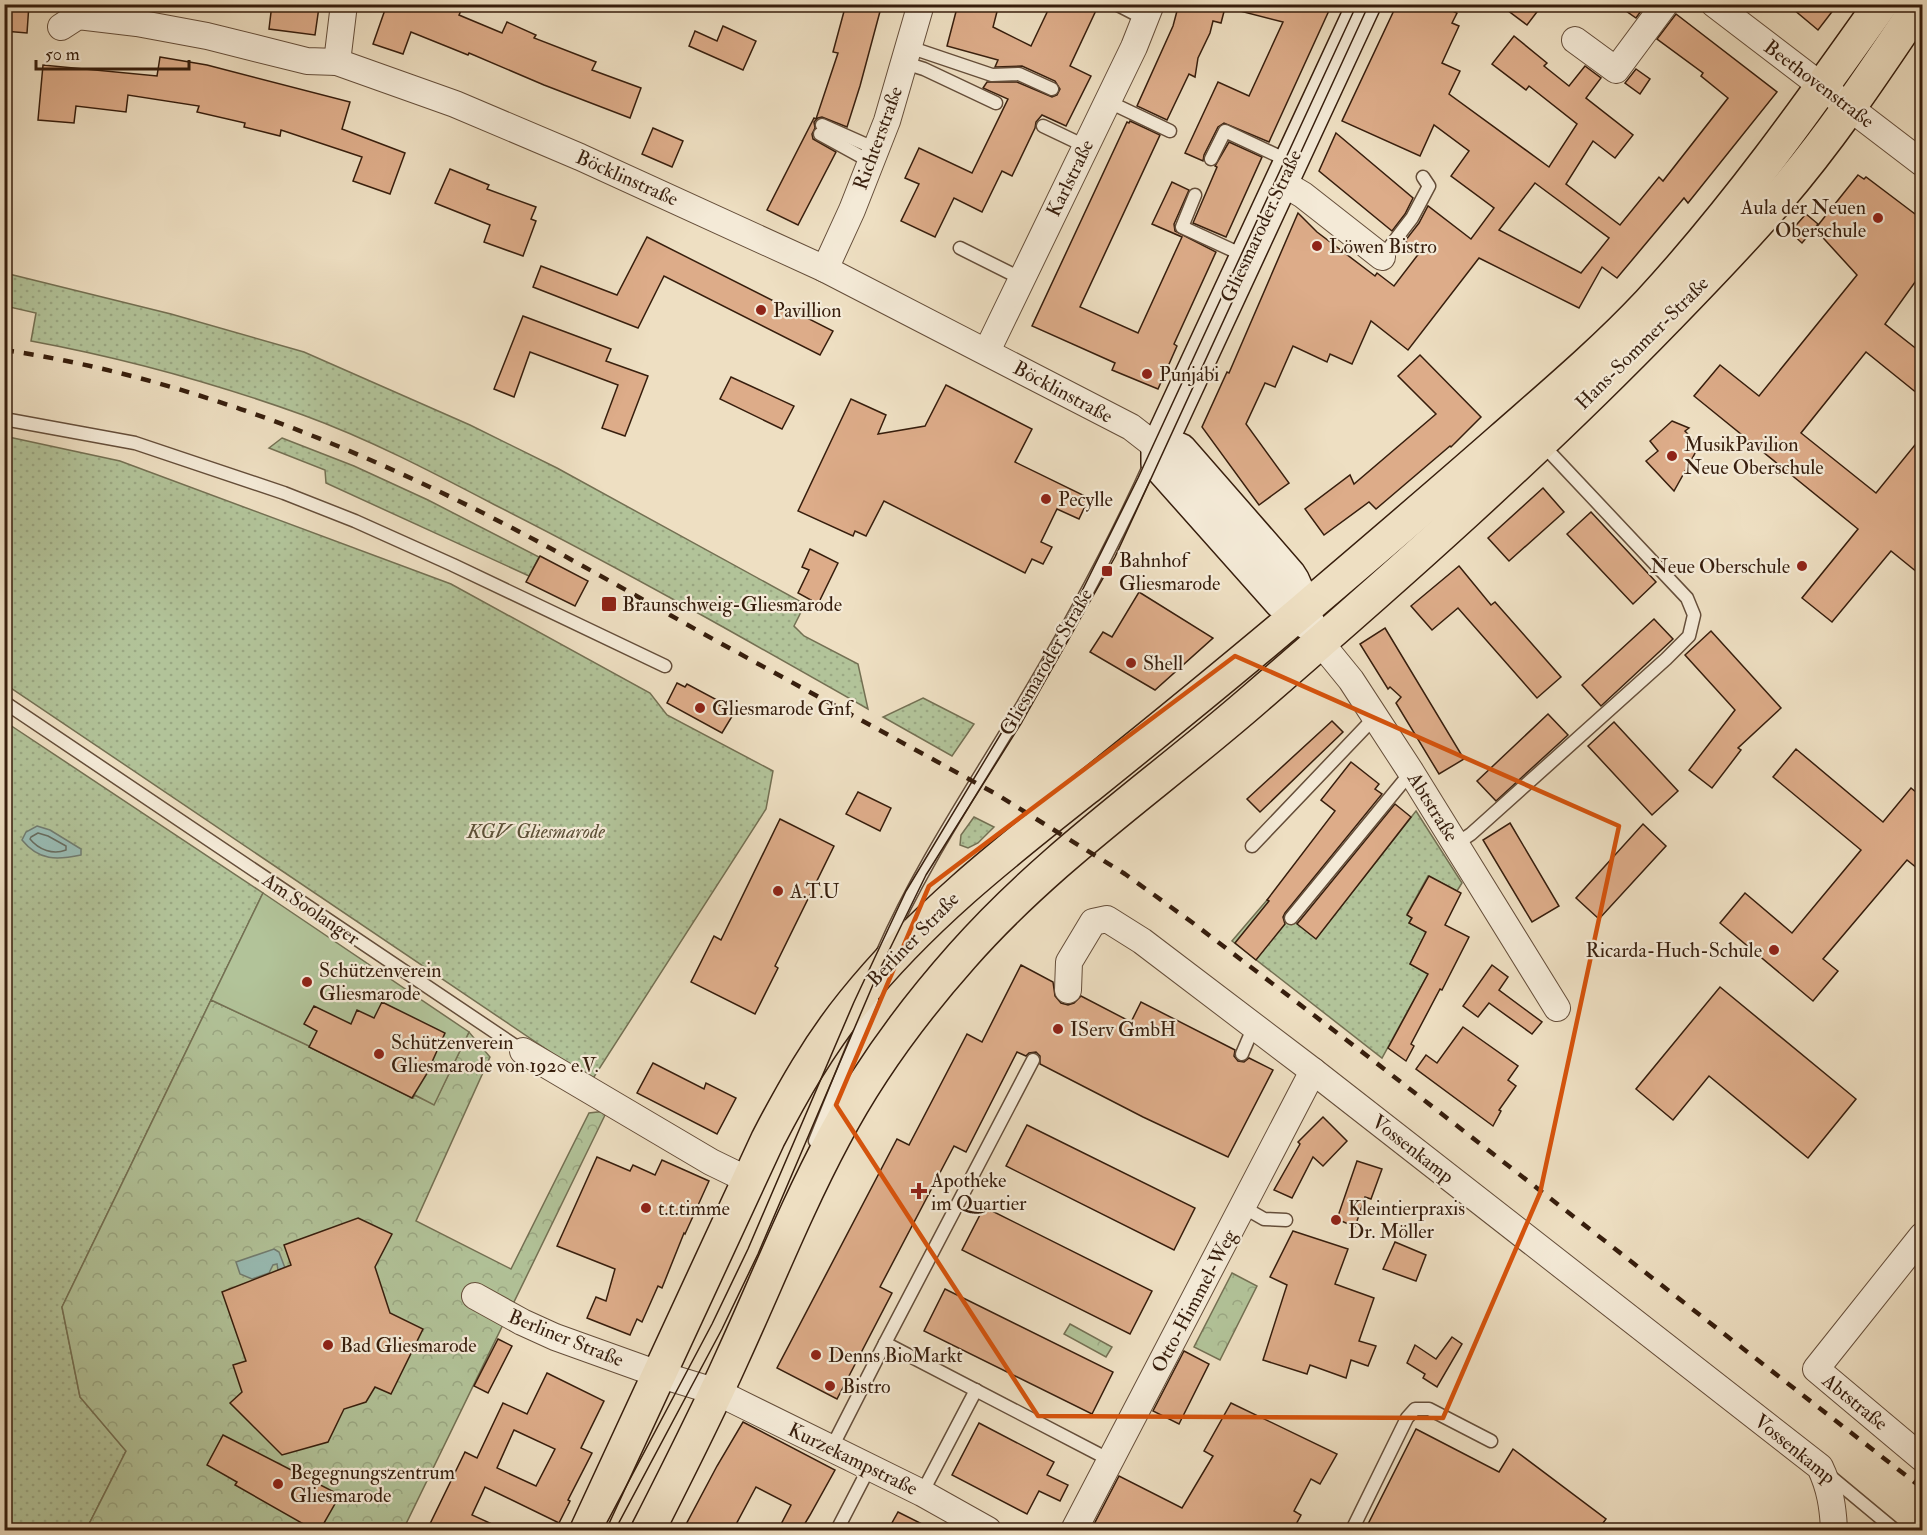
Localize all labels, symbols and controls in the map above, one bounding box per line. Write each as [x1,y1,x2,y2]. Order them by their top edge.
scale bar [36,33,189,71]
street label: Beethovenstraße [1759,34,1879,134]
text: 50 m [45,43,80,66]
street label: Richterstraße [848,83,908,193]
street label: Karlstraße [1041,135,1099,221]
street label: Böcklinstraße [572,144,682,212]
street label: Gliesmaroder Straße [1215,146,1307,306]
place label: Aula der Neuen Oberschule [1740,195,1866,243]
marker: Aula der Neuen Oberschule [1871,211,1885,225]
place label: Löwen Bistro [1329,234,1437,259]
marker: Löwen Bistro [1310,239,1324,253]
street label: Hans-Sommer-Straße [1570,271,1714,415]
place label: Pavillion [773,298,842,323]
marker: Pavillion [754,303,768,317]
street label: Böcklinstraße [1009,355,1117,429]
place label: Punjabi [1159,362,1219,387]
marker: Punjabi [1140,367,1154,381]
place label: MusikPavilion Neue Oberschule [1684,432,1824,480]
marker: MusikPavilion Neue Oberschule [1665,449,1679,463]
place label: Pecylle [1058,487,1113,512]
marker: Pecylle [1039,492,1053,506]
place label: Bahnhof Gliesmarode [1119,548,1220,596]
place label: Neue Oberschule [1650,554,1790,579]
marker: Neue Oberschule [1795,559,1809,573]
marker: Bahnhof Gliesmarode [1100,564,1114,578]
street label: Gliesmaroder Straße [994,584,1098,740]
place label: Braunschweig-Gliesmarode [622,592,842,617]
marker: Braunschweig-Gliesmarode [600,595,618,613]
place label: Shell [1143,651,1183,676]
marker: Shell [1124,656,1138,670]
place label: Gliesmarode Gnf [712,696,855,721]
marker: Gliesmarode Gnf [693,701,707,715]
street label: Abtstraße [1401,767,1464,846]
park label: KGV Gliesmarode [466,819,605,844]
street label: Am Soolanger [257,867,365,951]
place label: A.T.U [789,879,840,904]
marker: A.T.U [771,884,785,898]
street label: Berliner Straße [862,886,964,992]
place label: Ricarda-Huch-Schule [1585,938,1762,963]
marker: Ricarda-Huch-Schule [1767,943,1781,957]
place label: Schützenverein Gliesmarode [319,958,442,1006]
marker: Schützenverein Gliesmarode [300,975,314,989]
place label: IServ GmbH [1070,1017,1176,1042]
marker: IServ GmbH [1051,1022,1065,1036]
place label: Schützenverein Gliesmarode von 1920 e.V. [391,1030,599,1078]
marker: Schützenverein Gliesmarode von 1920 e.V. [372,1047,386,1061]
street label: Vossenkamp [1366,1109,1459,1190]
place label: Apotheke im Quartier [930,1168,1027,1216]
marker: Apotheke im Quartier [912,1184,926,1198]
place label: t.t.timme [658,1196,730,1221]
place label: Kleintierpraxis Dr. Möller [1348,1196,1465,1244]
marker: t.t.timme [639,1201,653,1215]
marker: Kleintierpraxis Dr. Möller [1329,1213,1343,1227]
street label: Otto-Himmel-Weg [1146,1224,1243,1377]
street label: Berliner Straße [505,1304,627,1372]
place label: Bad Gliesmarode [340,1333,477,1358]
marker: Bad Gliesmarode [321,1338,335,1352]
place label: Denns BioMarkt [828,1343,963,1368]
marker: Denns BioMarkt [809,1348,823,1362]
street label: Abtstraße [1816,1367,1893,1436]
place label: Bistro [842,1374,891,1399]
marker: Bistro [823,1379,837,1393]
street label: Vossenkamp [1749,1409,1841,1490]
street label: Kurzekampstraße [784,1417,922,1502]
place label: Begegnungszentrum Gliesmarode [290,1460,456,1508]
marker: Begegnungszentrum Gliesmarode [271,1477,285,1491]

